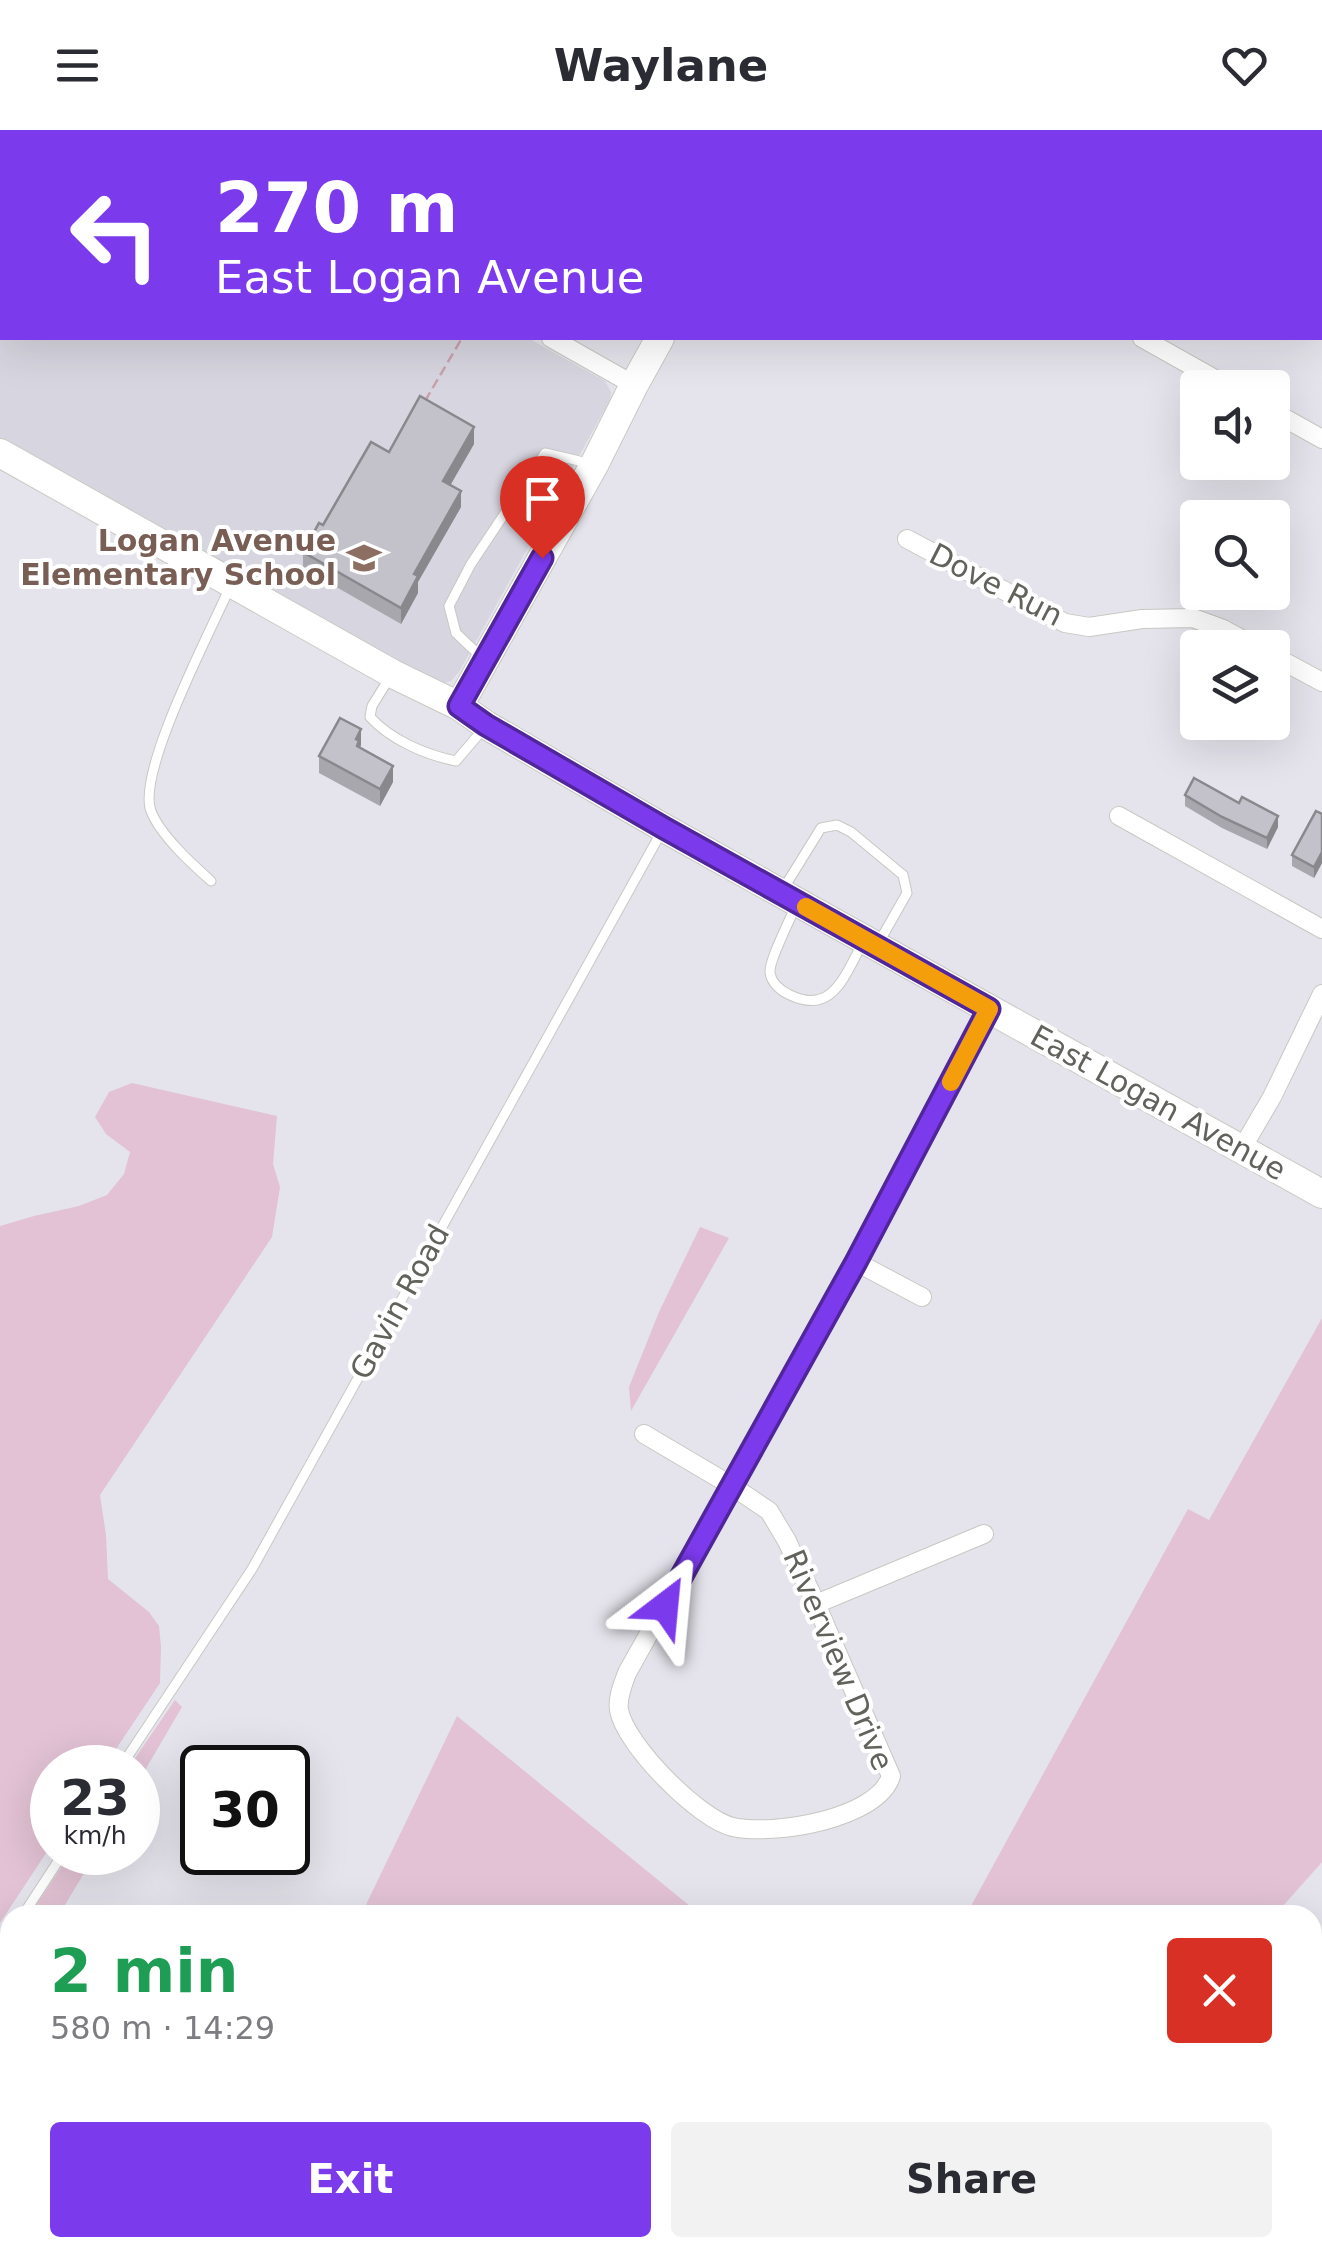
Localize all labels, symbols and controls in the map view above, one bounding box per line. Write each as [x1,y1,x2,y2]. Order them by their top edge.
icon: menu [50,38,105,93]
icon: heart [1217,38,1272,93]
text: Waylane [554,39,768,92]
text: 270 m [215,167,458,249]
icon: left [50,170,180,300]
text: East Logan Avenue [215,251,644,304]
map controls [1180,370,1290,740]
button: sound [1180,370,1290,480]
pin [500,456,585,559]
icon: arrive [515,471,570,526]
button: search [1180,500,1290,610]
place label: Logan Avenue Elementary School [20,523,336,592]
street label: Dove Run [924,536,1069,633]
school or university icon: Logan Avenue Elementary School [345,539,383,577]
button: layers [1180,630,1290,740]
street label: East Logan Avenue [1025,1018,1292,1187]
street label: Gavin Road [343,1218,456,1385]
street label: Riverview Drive [776,1544,901,1775]
position arrow [613,1554,717,1658]
speed limit sign: 30 [180,1745,310,1875]
text: 23 [60,1769,130,1827]
text: km/h [63,1821,127,1850]
text: 2 min [50,1936,238,2006]
button: close [1167,1938,1272,2043]
text: 580 m · 14:29 [50,2009,275,2047]
button: Exit [50,2122,651,2237]
button: Share [671,2122,1272,2237]

